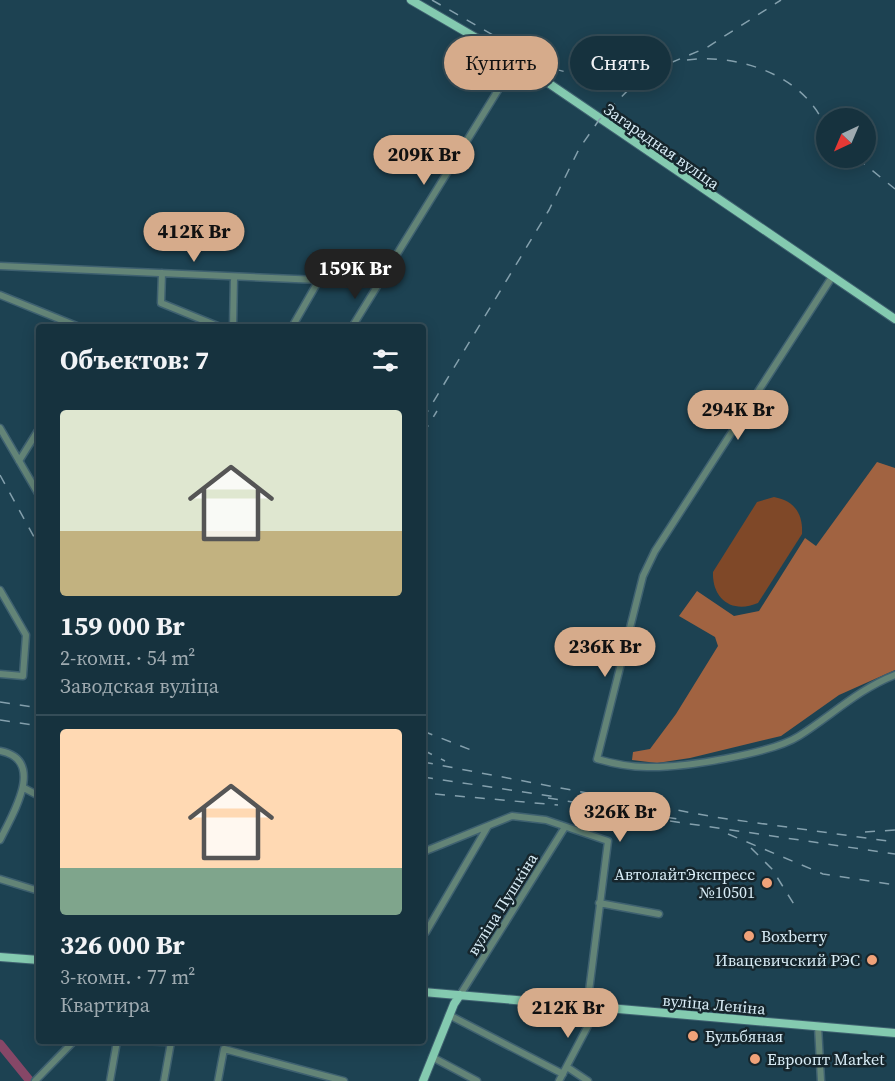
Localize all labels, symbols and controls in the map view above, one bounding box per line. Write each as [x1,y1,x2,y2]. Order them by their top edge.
chip: Купить [444,36,558,90]
chip: Снять [570,36,671,90]
street label: Загарадная вуліца [600,98,725,195]
north arrow [816,108,876,168]
map controls [816,108,876,168]
pin: 209K Br [369,135,479,186]
text: 209K Br [387,140,461,168]
pin: 412K Br [139,212,249,263]
text: 412K Br [157,217,231,245]
pin: 159K Br [300,249,410,300]
text: 159K Br [318,254,392,282]
text: Объектов: 7 [60,342,209,378]
icon: filters [369,344,402,377]
pin: 294K Br [683,390,793,441]
text: 294K Br [701,395,775,423]
icon: home [177,449,285,557]
text: 159 000 Br [60,608,185,644]
pin: 236K Br [550,627,660,678]
text: 236K Br [568,632,642,660]
text: 2-комн. · 54 m² [60,644,195,672]
text: Заводская вуліца [60,672,219,700]
icon: home [177,768,285,876]
pin: 326K Br [565,792,675,843]
text: 326K Br [583,797,657,825]
street label: вуліца Пушкіна [462,848,543,960]
place label: АвтолайтЭкспресс №10501 [614,863,755,903]
marker: АвтолайтЭкспресс №10501 [760,876,774,890]
place label: Boxberry [761,925,828,947]
text: 326 000 Br [60,927,185,963]
marker: Boxberry [742,929,756,943]
place label: Ивацевичский РЭС [715,949,860,971]
marker: Ивацевичский РЭС [865,953,879,967]
text: 3-комн. · 77 m² [60,963,195,991]
pin: 212K Br [513,988,623,1039]
street label: вуліца Леніна [661,989,767,1020]
text: Квартира [60,991,150,1019]
text: 212K Br [531,993,605,1021]
place label: Бульбяная [705,1025,783,1047]
marker: Бульбяная [686,1029,700,1043]
place label: Евроопт Market [767,1048,885,1070]
marker: Евроопт Market [748,1052,762,1066]

